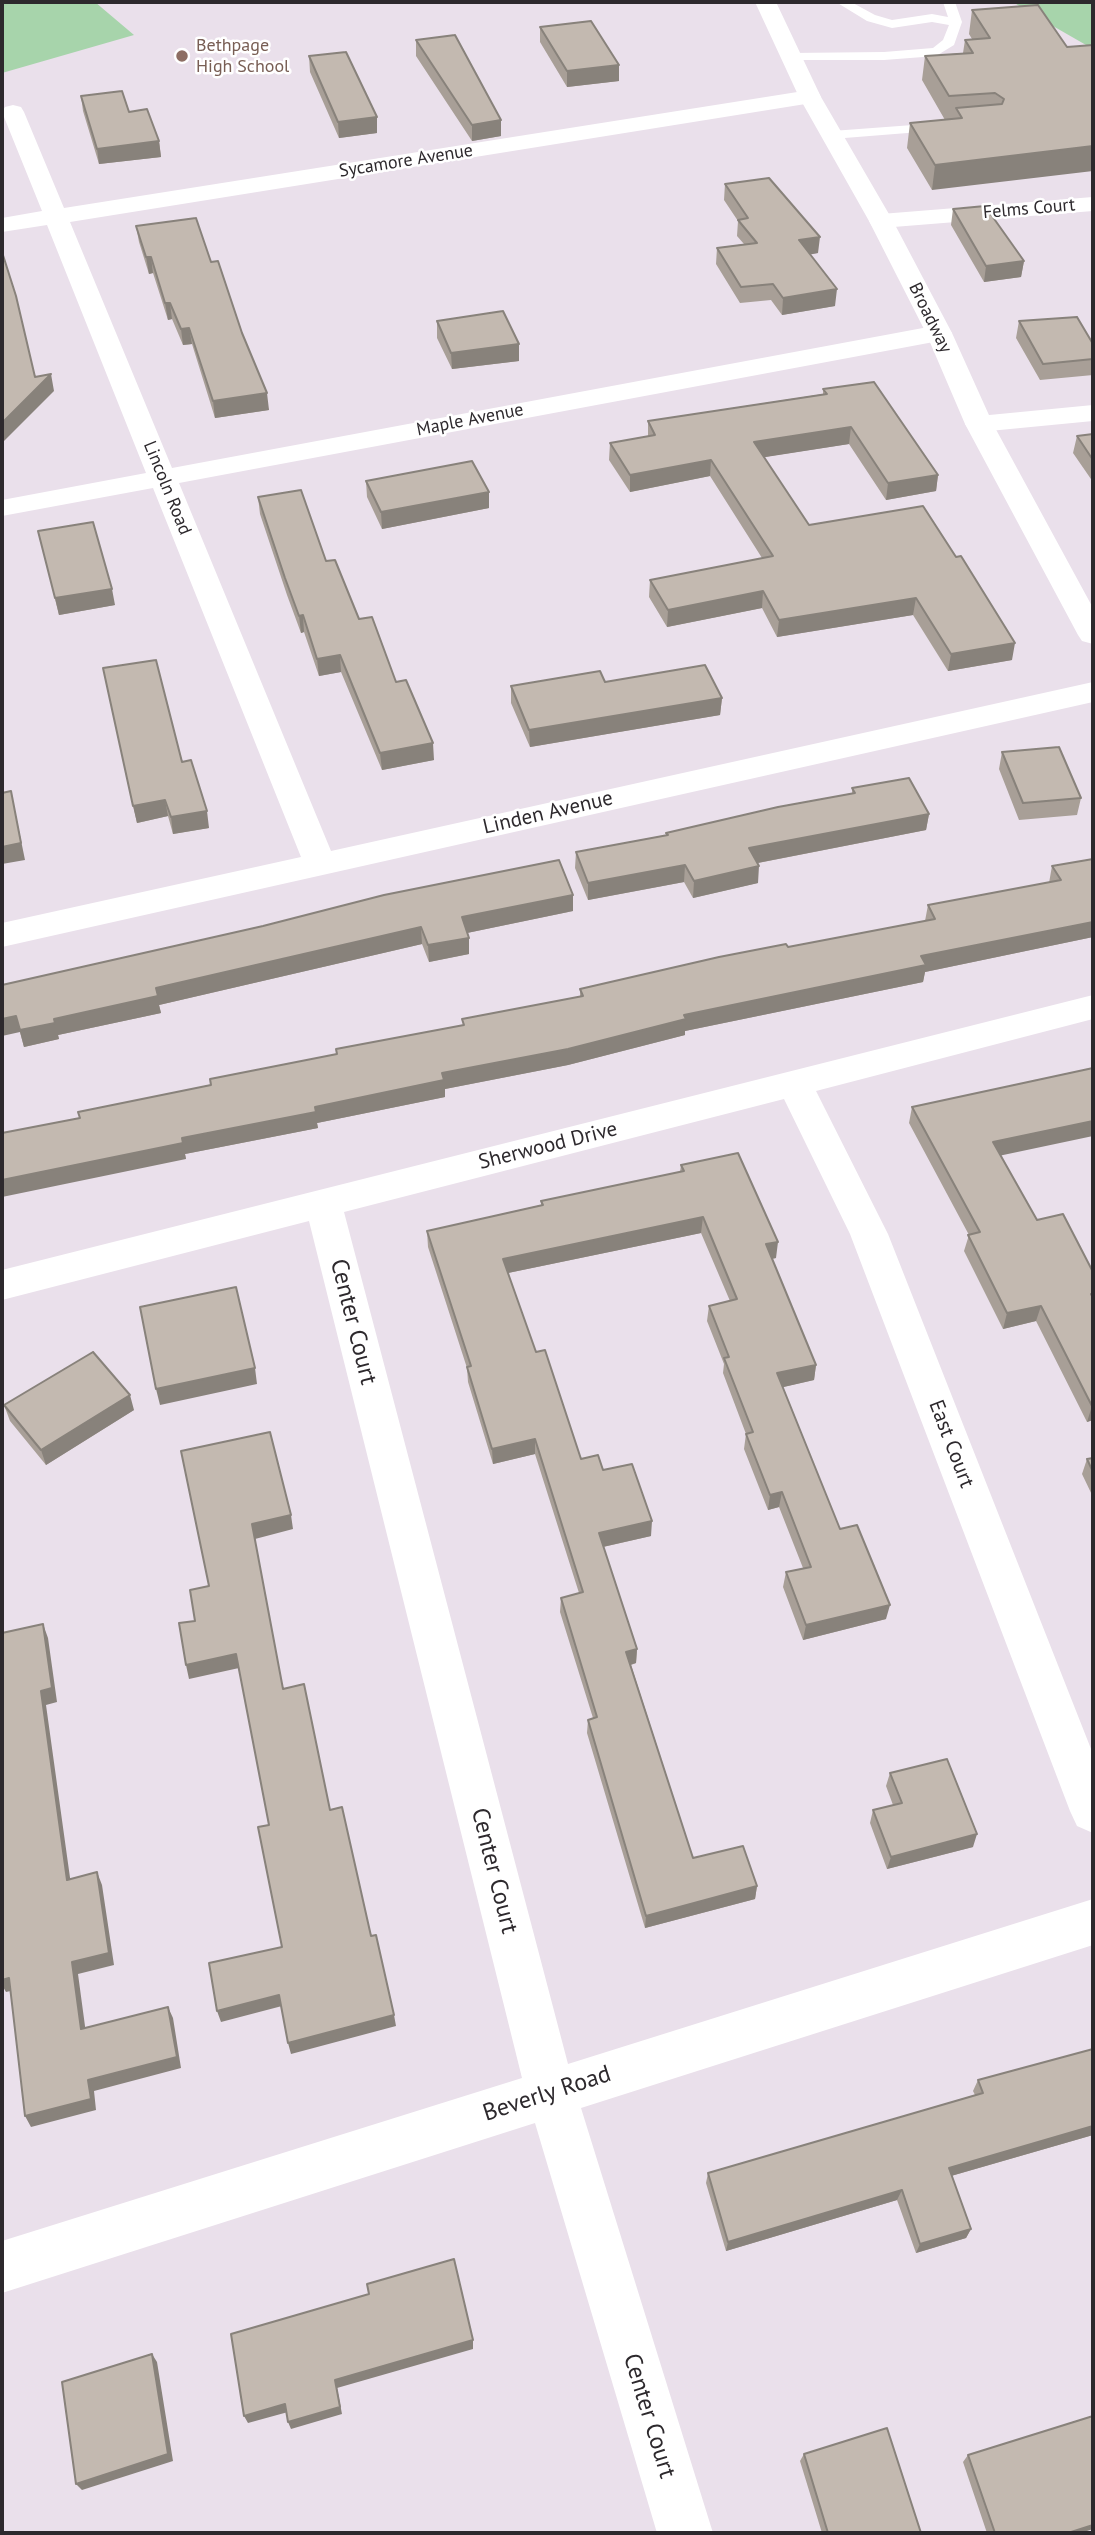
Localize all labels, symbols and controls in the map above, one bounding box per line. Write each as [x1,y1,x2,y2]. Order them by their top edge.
place label: Bethpage High School [196,35,289,78]
marker: Bethpage High School [174,48,190,64]
street label: Sycamore Avenue [337,140,475,182]
street label: Felms Court [982,194,1076,224]
street label: Broadway [904,279,956,357]
street label: Maple Avenue [415,399,525,441]
street label: Lincoln Road [138,438,196,538]
street label: Linden Avenue [481,786,615,840]
street label: Sherwood Drive [476,1117,620,1175]
street label: Center Court [323,1256,383,1388]
street label: East Court [923,1397,979,1491]
street label: Center Court [464,1805,524,1937]
street label: Beverly Road [479,2060,615,2128]
street label: Center Court [616,2350,682,2482]

